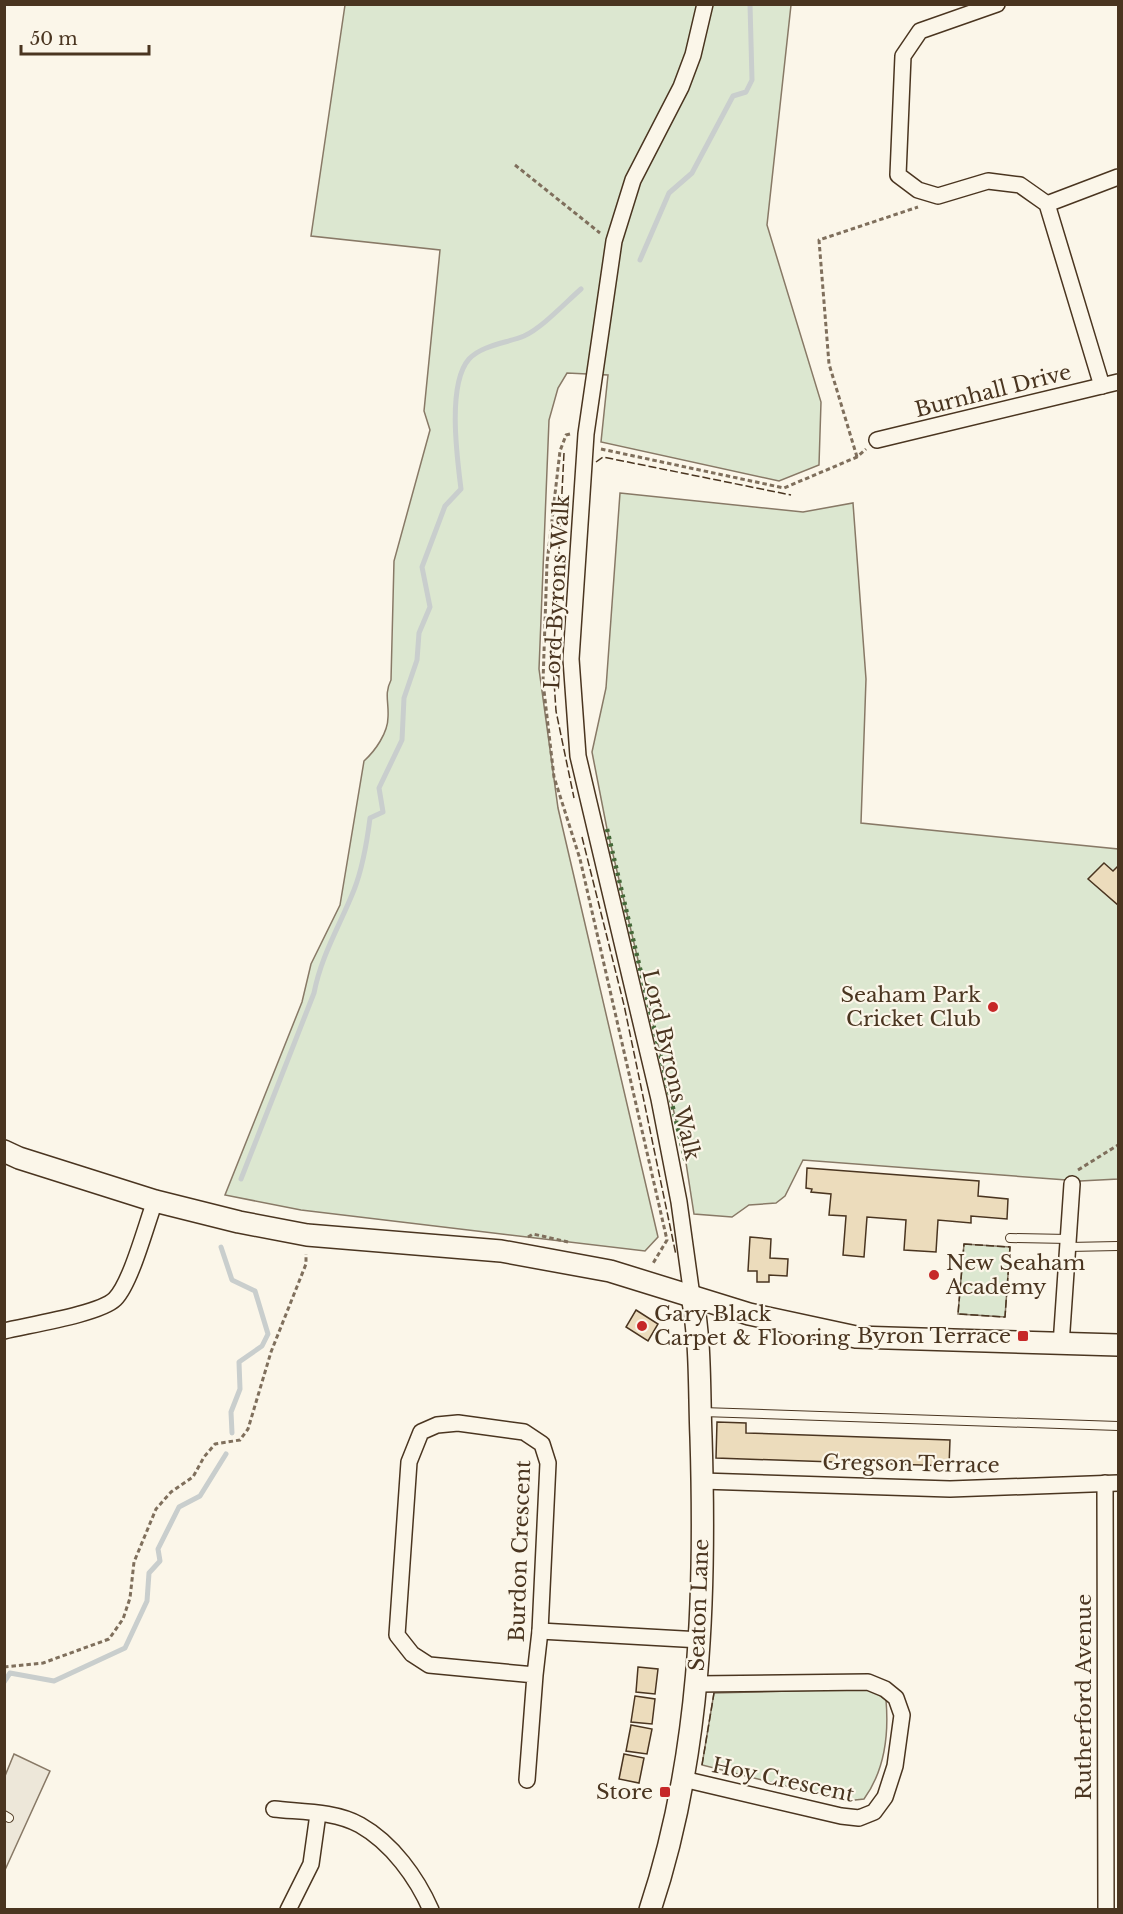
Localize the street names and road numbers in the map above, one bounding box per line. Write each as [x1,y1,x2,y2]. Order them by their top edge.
street label: Burnhall Drive [912,359,1074,423]
street label: Lord Byrons Walk [539,494,575,690]
street label: Lord Byrons Walk [636,967,706,1163]
street label: Gregson Terrace [822,1449,1000,1479]
street label: Burdon Crescent [504,1459,536,1642]
street label: Seaton Lane [684,1538,714,1672]
street label: Rutherford Avenue [1071,1594,1097,1800]
street label: Hoy Crescent [709,1752,857,1808]

